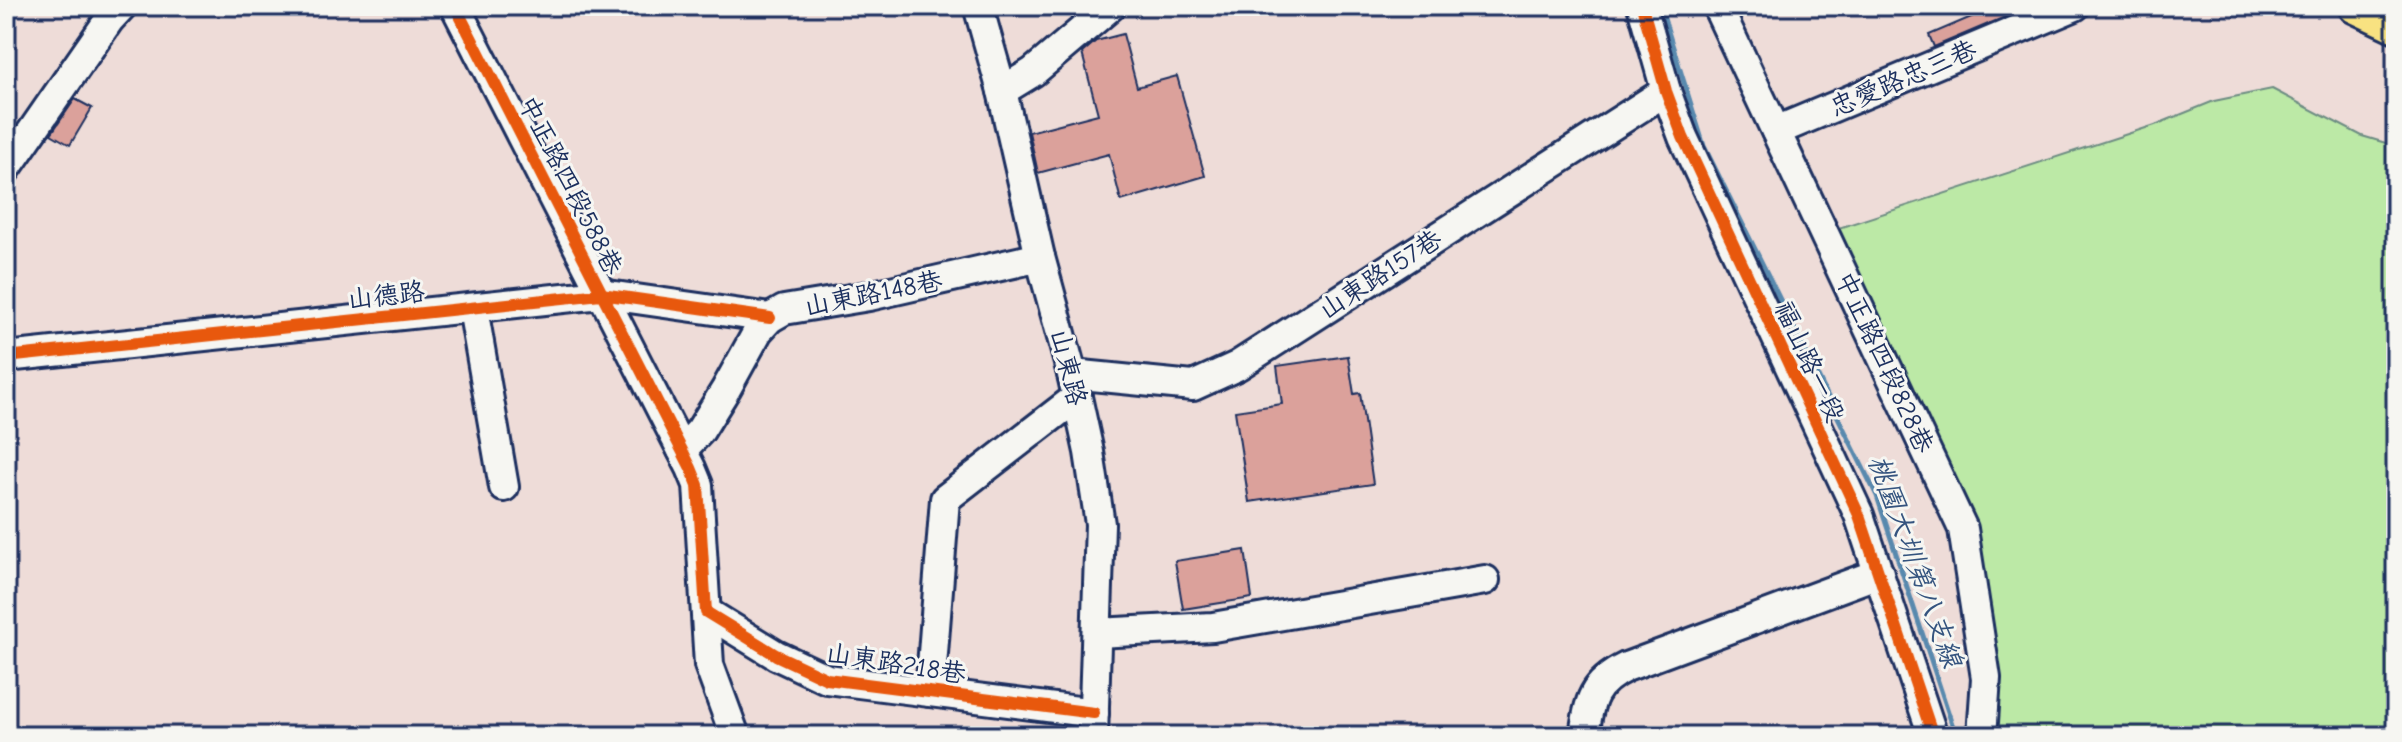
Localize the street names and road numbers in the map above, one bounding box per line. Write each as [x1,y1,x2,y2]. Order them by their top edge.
street label: 忠愛路忠三巷 [1826,35,1981,123]
street label: 中正路四段588巷 [512,91,628,280]
street label: 山東路157巷 [1313,224,1448,326]
street label: 山東路148巷 [802,266,945,322]
street label: 中正路四段828巷 [1829,267,1939,458]
street label: 山德路 [346,277,426,315]
street label: 福山路一段 [1768,296,1850,427]
street label: 山東路 [1044,326,1092,409]
street label: 山東路218巷 [824,638,968,690]

